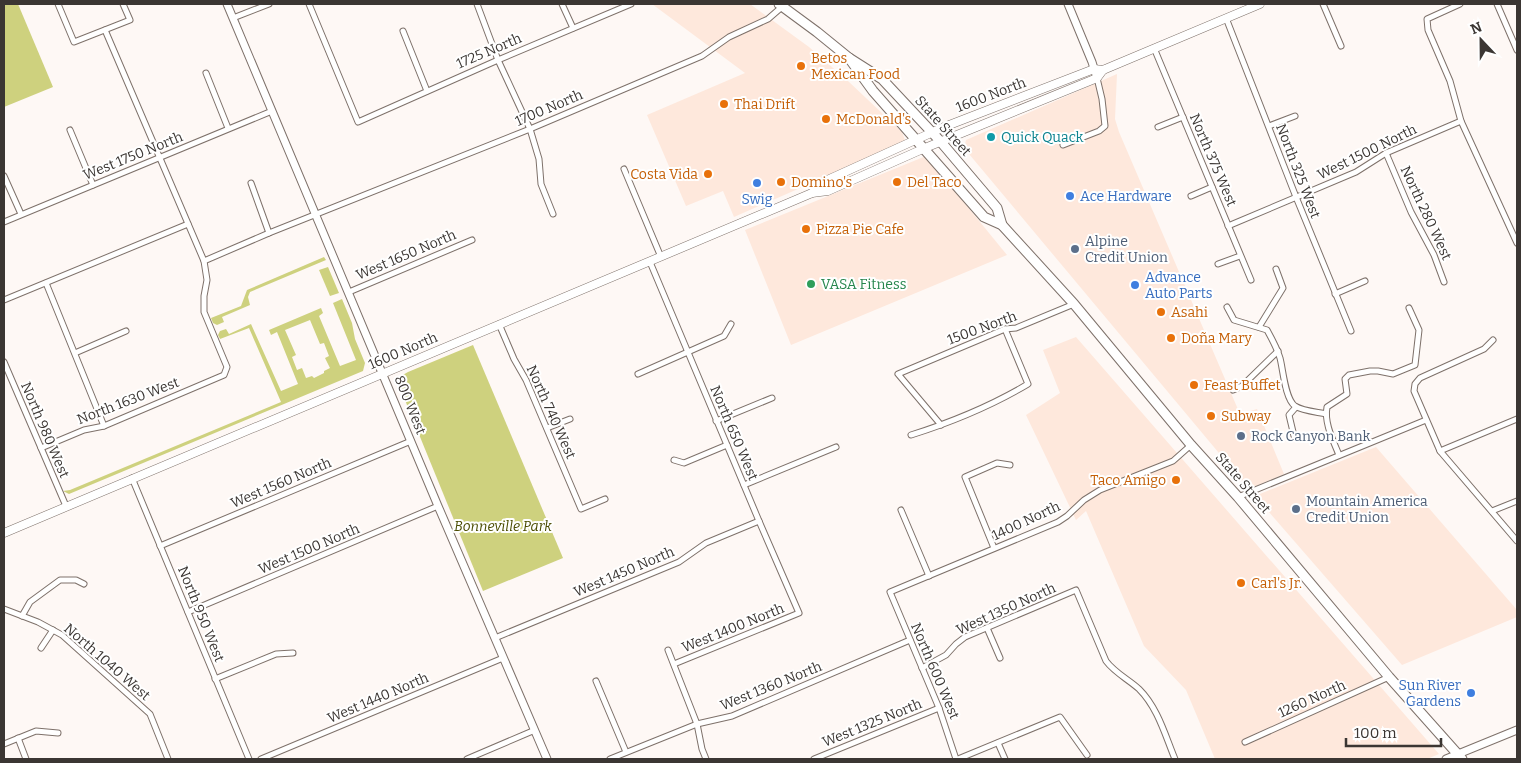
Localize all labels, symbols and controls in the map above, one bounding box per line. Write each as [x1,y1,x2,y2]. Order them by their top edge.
north arrow [1456,15,1506,65]
text: N [1468,18,1485,38]
street label: 1725 North [454,30,524,72]
place label: Betos Mexican Food [811,50,900,83]
marker: Betos Mexican Food [795,60,807,72]
street label: 1600 North [954,74,1029,116]
street label: 1700 North [513,86,586,130]
street label: State Street [911,92,975,160]
place label: Thai Drift [734,96,795,113]
marker: Thai Drift [718,98,730,110]
place label: McDonald's [836,111,911,128]
street label: North 375 West [1186,111,1240,209]
marker: McDonald's [820,113,832,125]
street label: North 325 West [1272,121,1324,221]
street label: West 1500 North [1315,121,1420,183]
street label: West 1750 North [81,128,186,184]
place label: Quick Quack [1001,129,1084,146]
marker: Quick Quack [985,131,997,143]
street label: North 280 West [1397,163,1455,263]
place label: Costa Vida [630,166,698,183]
marker: Costa Vida [702,168,714,180]
place label: Domino's [791,174,852,191]
place label: Del Taco [907,174,961,191]
marker: Domino's [775,176,787,188]
marker: Del Taco [891,176,903,188]
marker: Swig [751,177,763,189]
place label: Ace Hardware [1080,188,1172,205]
marker: Ace Hardware [1064,190,1076,202]
place label: Swig [742,191,773,208]
place label: Pizza Pie Cafe [816,221,904,238]
marker: Pizza Pie Cafe [800,223,812,235]
street label: West 1650 North [353,226,459,284]
place label: Alpine Credit Union [1085,233,1168,266]
marker: Alpine Credit Union [1069,243,1081,255]
place label: Advance Auto Parts [1145,269,1212,302]
place label: VASA Fitness [821,276,906,293]
marker: VASA Fitness [805,278,817,290]
marker: Advance Auto Parts [1129,279,1141,291]
place label: Asahi [1171,304,1208,321]
marker: Asahi [1155,306,1167,318]
street label: 1500 North [945,307,1019,348]
street label: 1600 North [366,329,440,373]
place label: Doña Mary [1181,330,1253,347]
marker: Doña Mary [1165,332,1177,344]
street label: North 740 West [523,362,579,462]
street label: 800 West [391,373,429,437]
street label: North 1630 West [75,374,181,428]
place label: Feast Buffet [1204,377,1281,394]
street label: North 980 West [17,379,73,481]
marker: Feast Buffet [1188,379,1200,391]
street label: North 650 West [706,383,762,483]
place label: Subway [1221,408,1272,425]
marker: Subway [1205,410,1217,422]
place label: Rock Canyon Bank [1251,428,1371,445]
marker: Rock Canyon Bank [1235,430,1247,442]
street label: State Street [1212,449,1274,517]
street label: West 1560 North [228,454,334,512]
place label: Taco Amigo [1090,472,1166,489]
marker: Taco Amigo [1170,474,1182,486]
place label: Mountain America Credit Union [1306,493,1428,526]
street label: 1400 North [989,498,1063,544]
marker: Mountain America Credit Union [1290,503,1302,515]
park label: Bonneville Park [454,518,552,535]
street label: West 1500 North [256,520,362,578]
street label: West 1450 North [571,543,677,601]
street label: North 950 West [174,564,228,664]
place label: Carl's Jr. [1251,575,1302,592]
marker: Carl's Jr. [1235,577,1247,589]
street label: West 1350 North [954,579,1059,639]
street label: West 1400 North [679,600,787,656]
street label: North 1040 West [60,620,154,704]
street label: North 600 West [907,620,963,722]
street label: West 1360 North [718,658,824,714]
street label: West 1440 North [325,669,431,727]
street label: 1260 North [1276,676,1349,721]
place label: Sun River Gardens [1399,677,1461,710]
marker: Sun River Gardens [1465,687,1477,699]
street label: West 1325 North [820,695,925,751]
scale bar [1346,716,1441,748]
text: 100 m [1354,724,1397,742]

